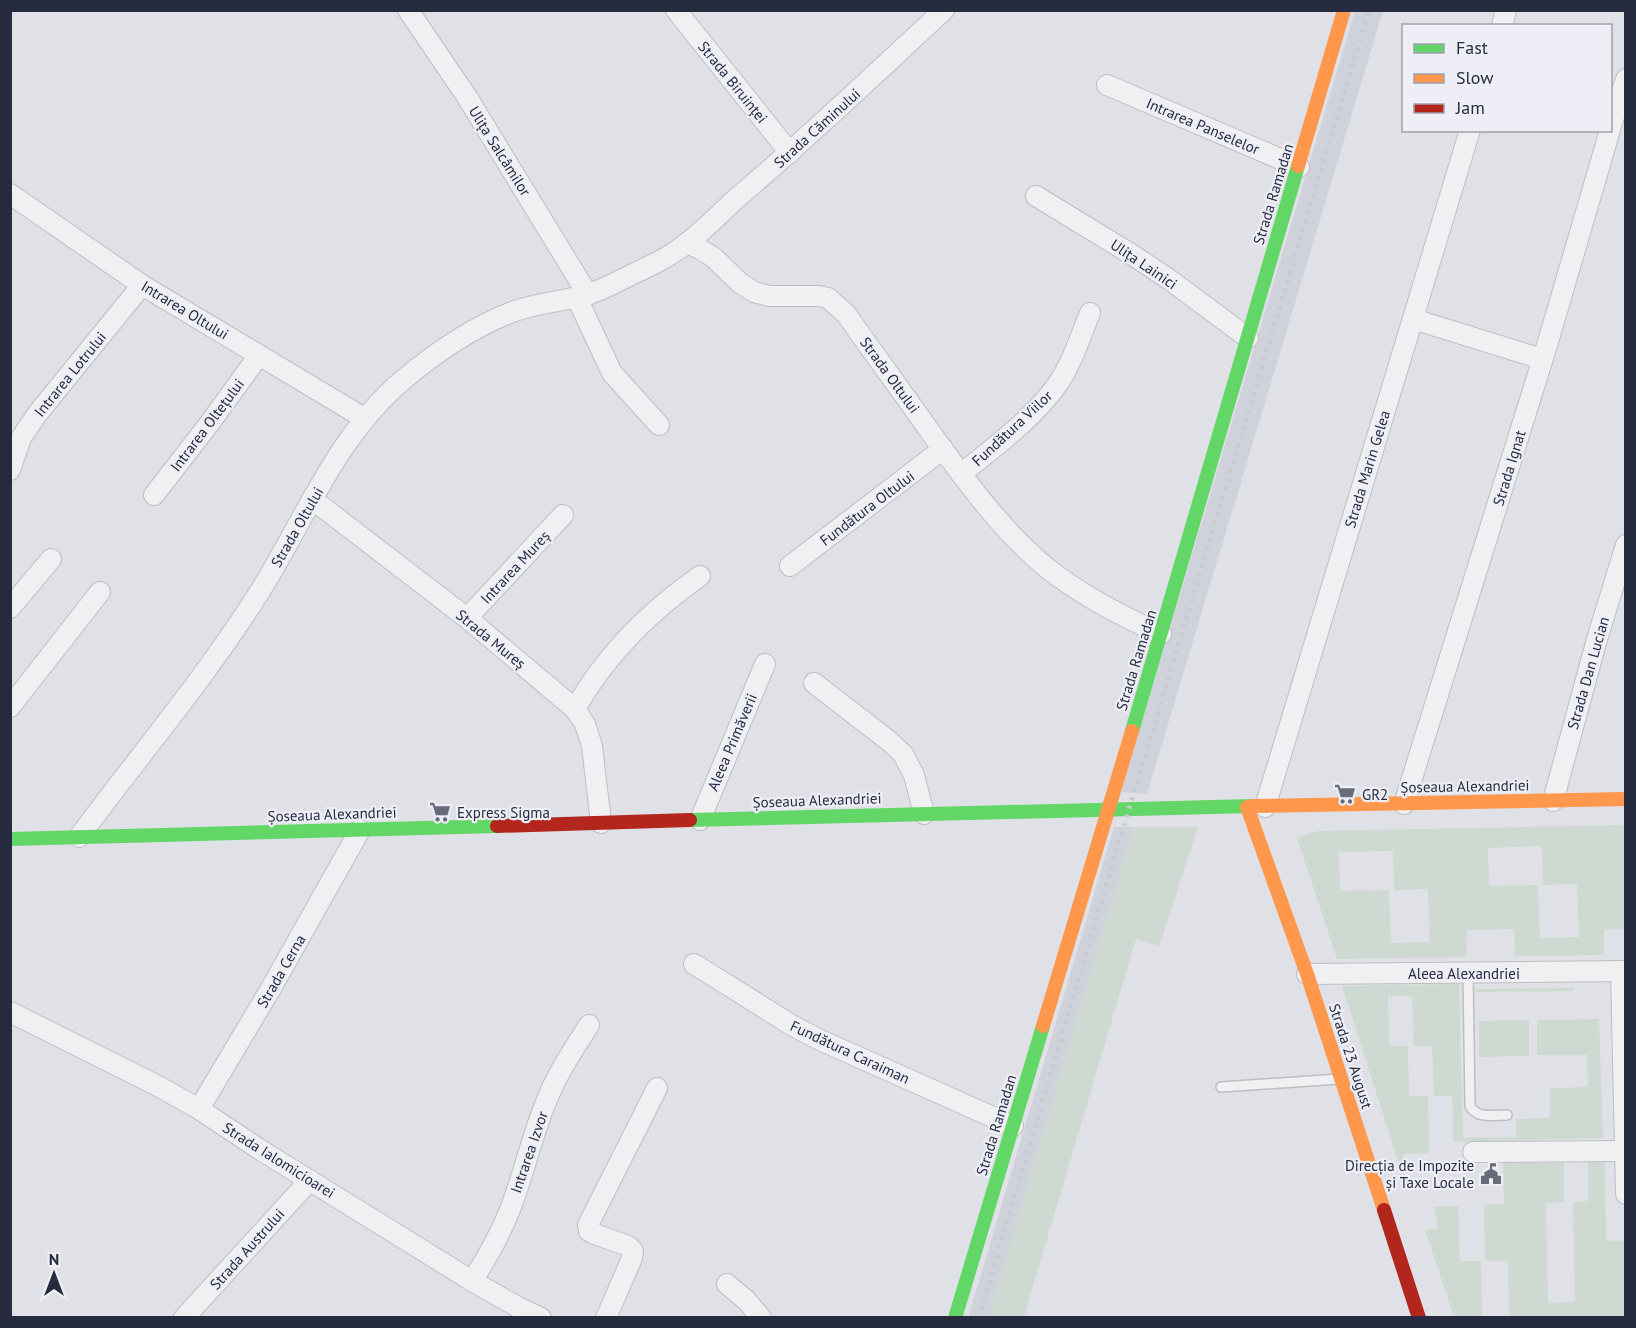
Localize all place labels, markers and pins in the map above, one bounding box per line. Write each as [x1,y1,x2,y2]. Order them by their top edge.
supermarket icon: GR2 [1333,782,1357,806]
place label: GR2 [1362,785,1388,804]
supermarket icon: Express Sigma [428,800,452,824]
place label: Express Sigma [457,803,550,822]
place label: Direcția de Impozite și Taxe Locale [1345,1156,1474,1192]
public building icon: Direcția de Impozite și Taxe Locale [1479,1162,1503,1186]

